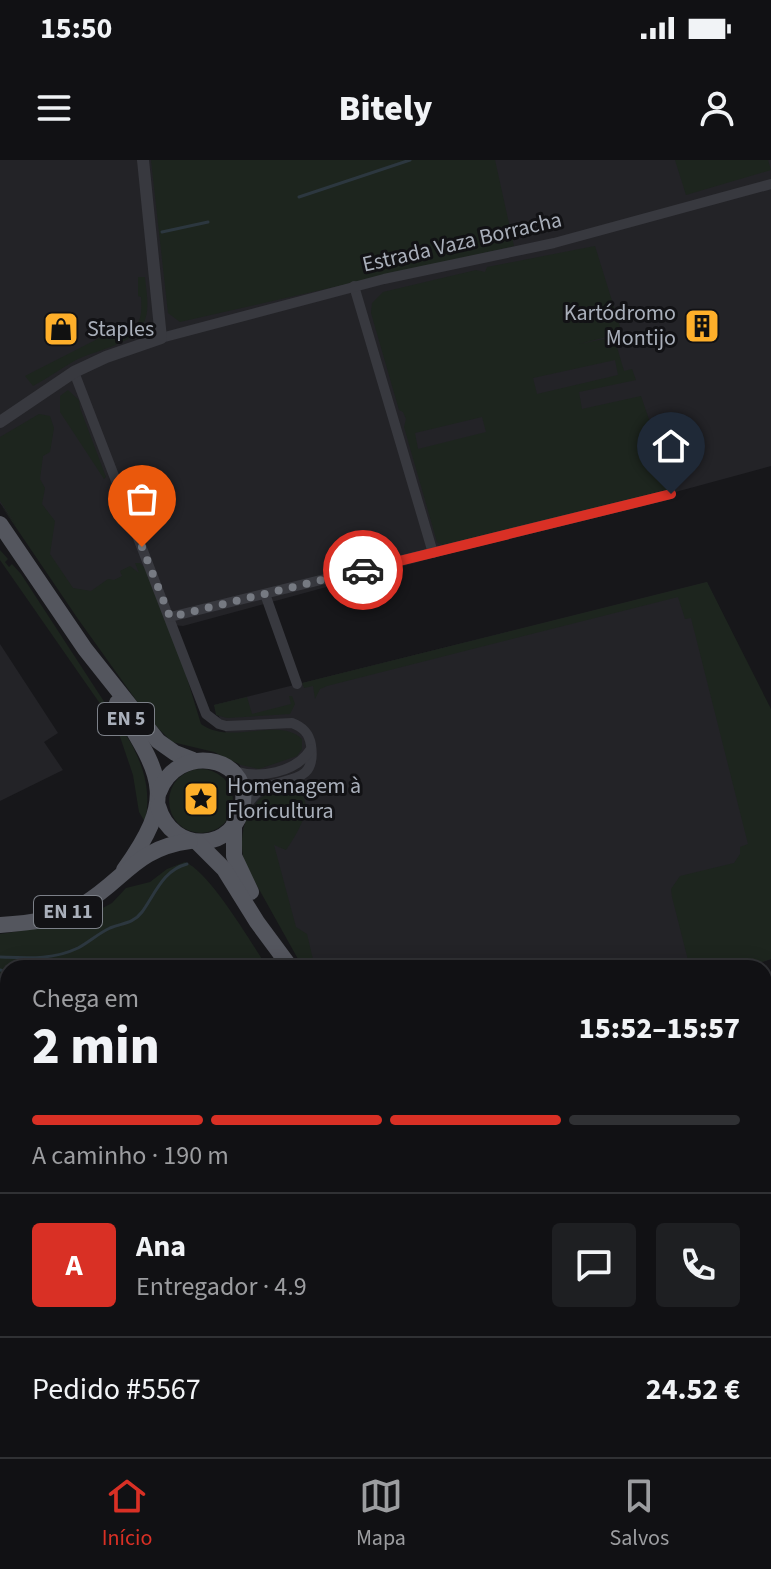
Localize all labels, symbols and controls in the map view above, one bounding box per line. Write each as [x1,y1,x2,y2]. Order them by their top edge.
text: 15:50 [40,7,112,50]
text: Bitely [339,83,432,134]
icon: menu [32,86,76,130]
icon: person [695,86,739,130]
street label: Estrada Vaza Borracha [359,203,565,281]
place label: Kartódromo Montijo [564,297,676,354]
building icon: Kartódromo Montijo [683,307,721,345]
shop icon: Staples [42,310,80,348]
place label: Staples [87,313,154,345]
pin [637,412,705,494]
icon: home [649,424,693,468]
pin [108,465,176,547]
icon: bag [120,477,164,521]
courier [323,530,403,610]
icon: car [341,548,385,592]
road number: EN 5 [98,703,154,735]
place label: Homenagem à Floricultura [227,770,361,827]
place icon: Homenagem à Floricultura [182,780,220,818]
road number: EN 11 [34,896,102,928]
text: Chega em [32,980,139,1017]
text: 15:52–15:57 [579,1007,740,1050]
text: 2 min [32,1010,160,1084]
text: A caminho · 190 m [32,1137,229,1174]
button: chat [552,1223,636,1307]
button: phone [656,1223,740,1307]
text: Ana [136,1225,186,1268]
text: A [65,1244,83,1287]
text: Entregador · 4.9 [136,1268,307,1305]
text: Pedido #5567 [32,1368,201,1411]
text: 24.52 € [646,1368,740,1411]
tab: Início [102,1474,152,1554]
tab: Mapa [356,1474,406,1554]
tab: Salvos [609,1474,669,1554]

